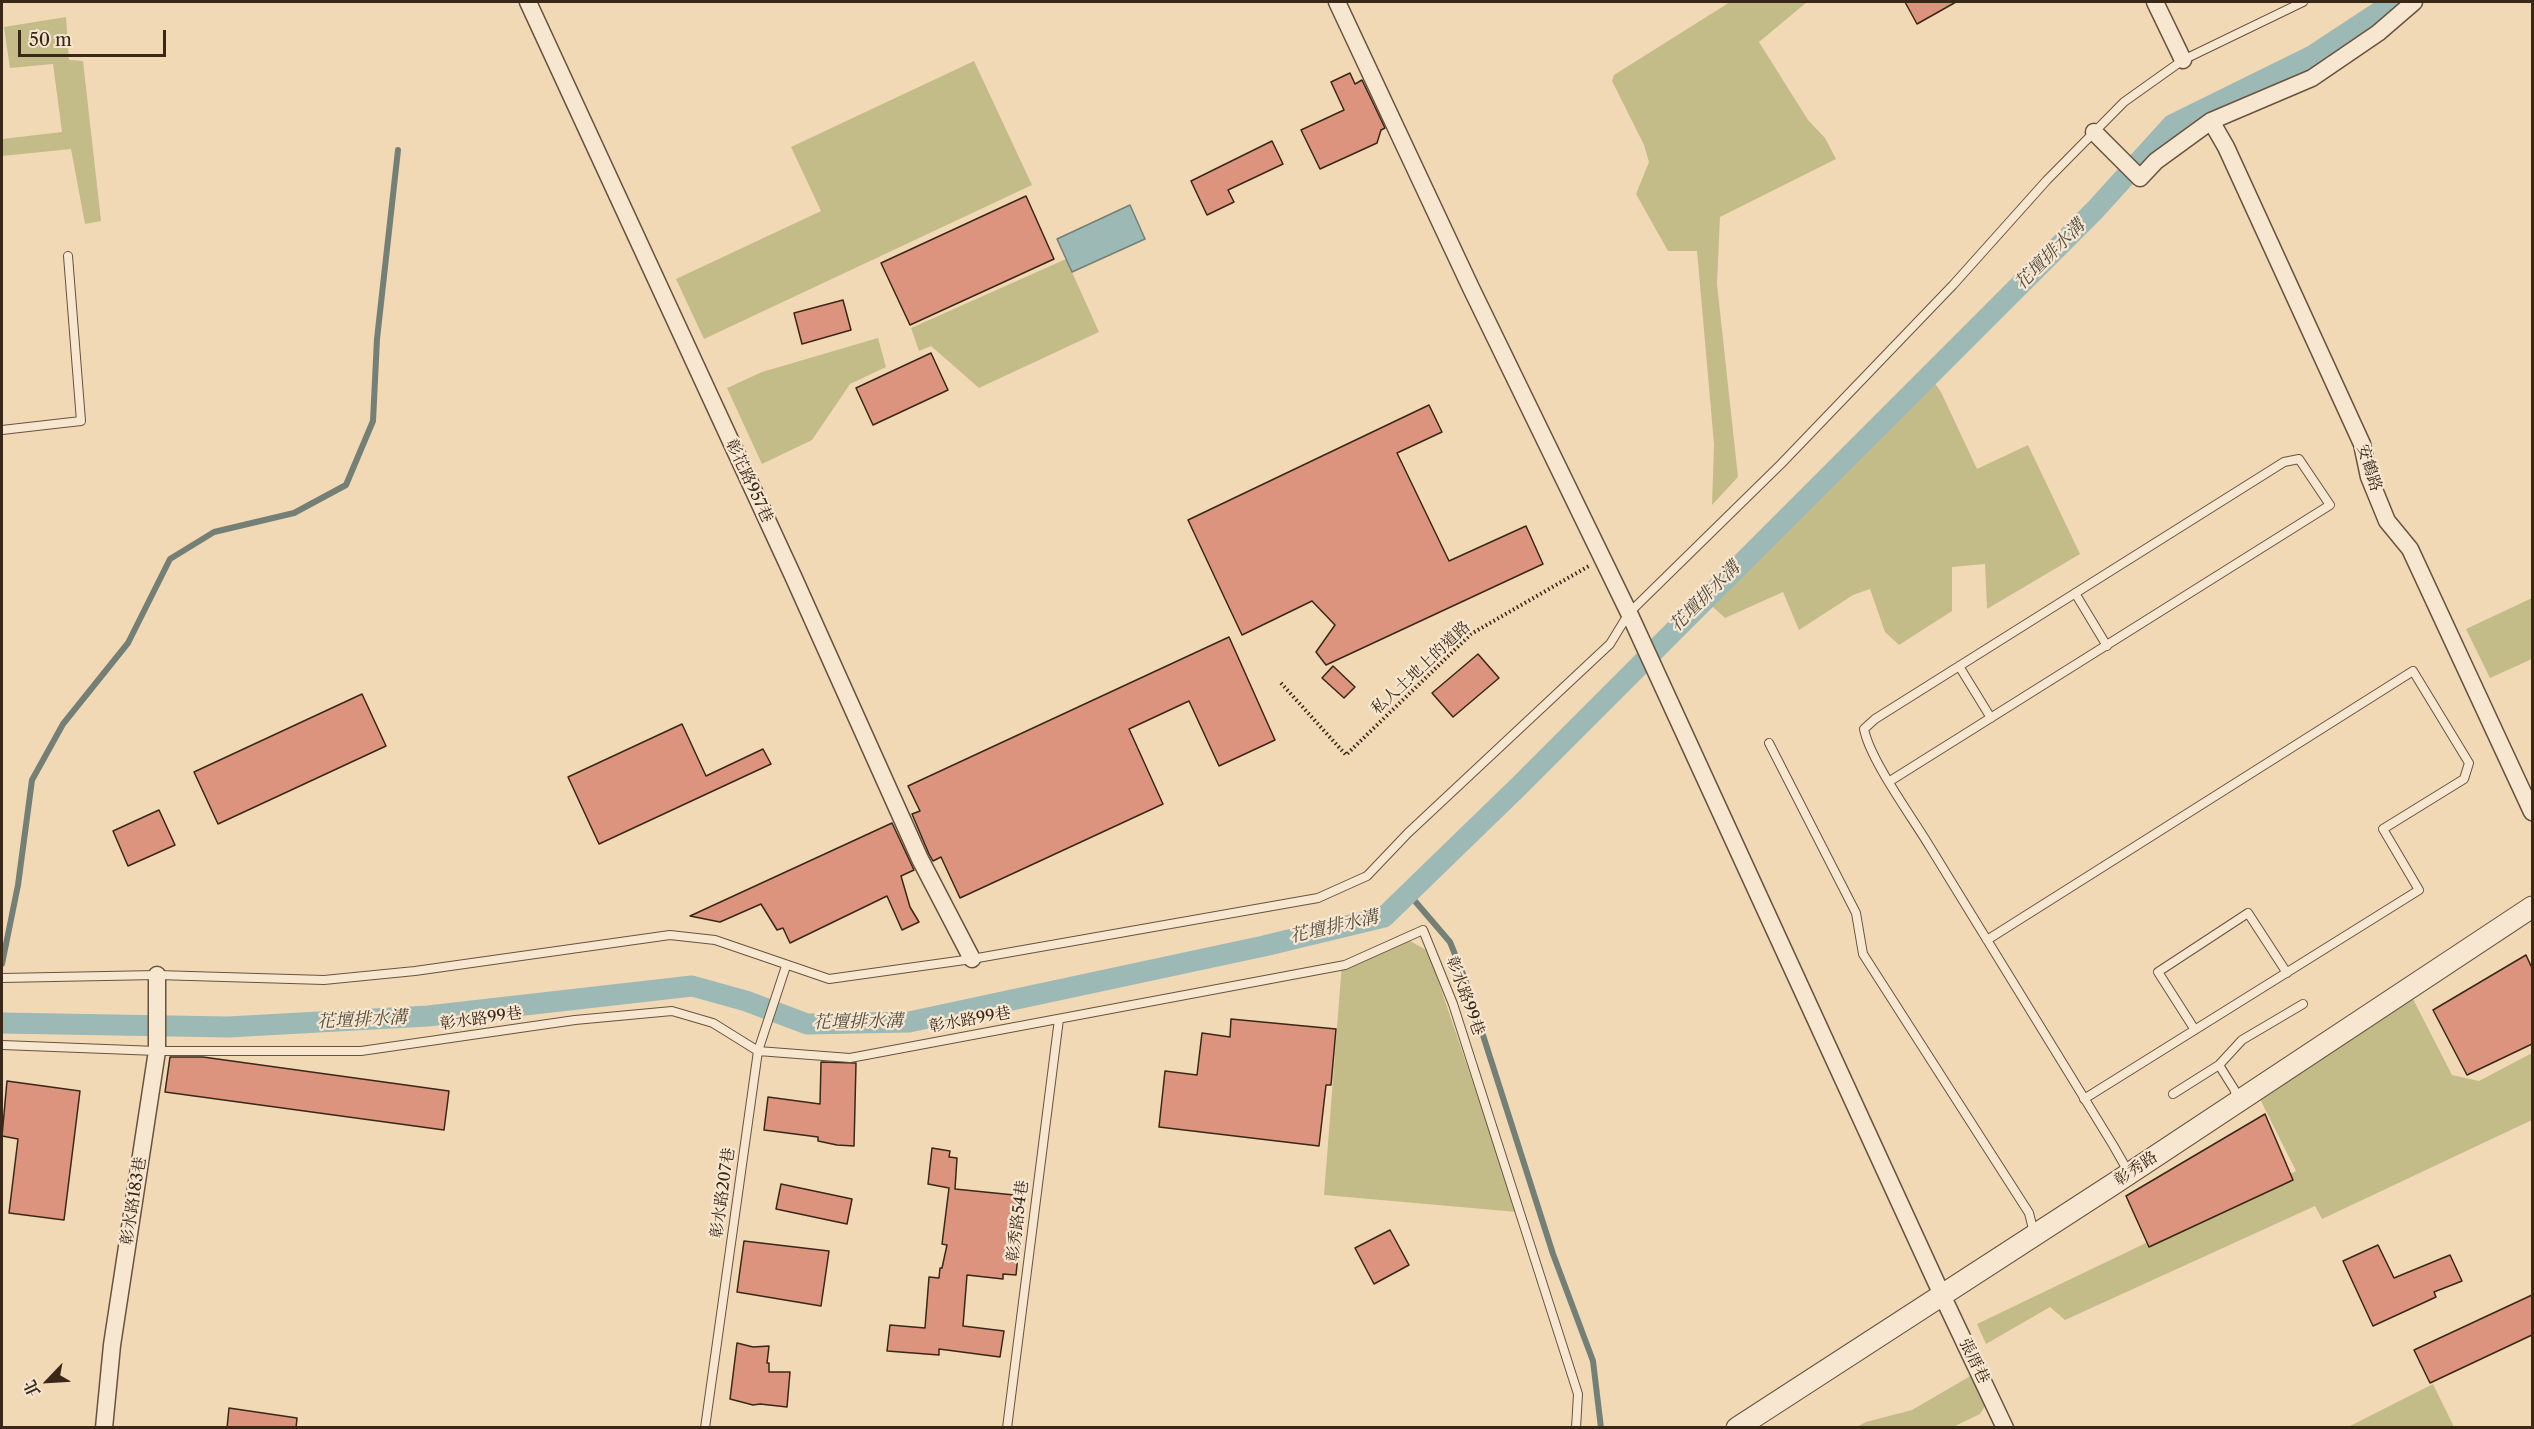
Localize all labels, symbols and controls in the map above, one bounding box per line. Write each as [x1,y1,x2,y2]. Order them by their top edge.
scale bar [21,18,170,56]
text: 50 m [29,29,72,51]
water label: 花壇排水溝 [2011,216,2089,294]
street label: 彰花路957巷 [721,436,777,526]
street label: 安鶴路 [2352,442,2386,494]
water label: 花壇排水溝 [1666,558,1744,636]
street label: 私人土地上的道路 [1368,617,1474,719]
water label: 花壇排水溝 [1288,906,1380,948]
street label: 彰水路99巷 [1442,954,1488,1038]
street label: 彰水路99巷 [928,1003,1012,1037]
street label: 彰水路99巷 [439,1004,523,1034]
water label: 花壇排水溝 [316,1007,408,1033]
water label: 花壇排水溝 [813,1010,903,1034]
street label: 彰水路207巷 [707,1146,739,1240]
street label: 彰秀路 [2111,1148,2161,1190]
street label: 彰水路183巷 [118,1156,150,1246]
street label: 彰秀路54巷 [1003,1179,1033,1263]
street label: 張厝巷 [1955,1335,1993,1387]
north arrow [18,1351,78,1411]
text: 北 [19,1377,44,1400]

